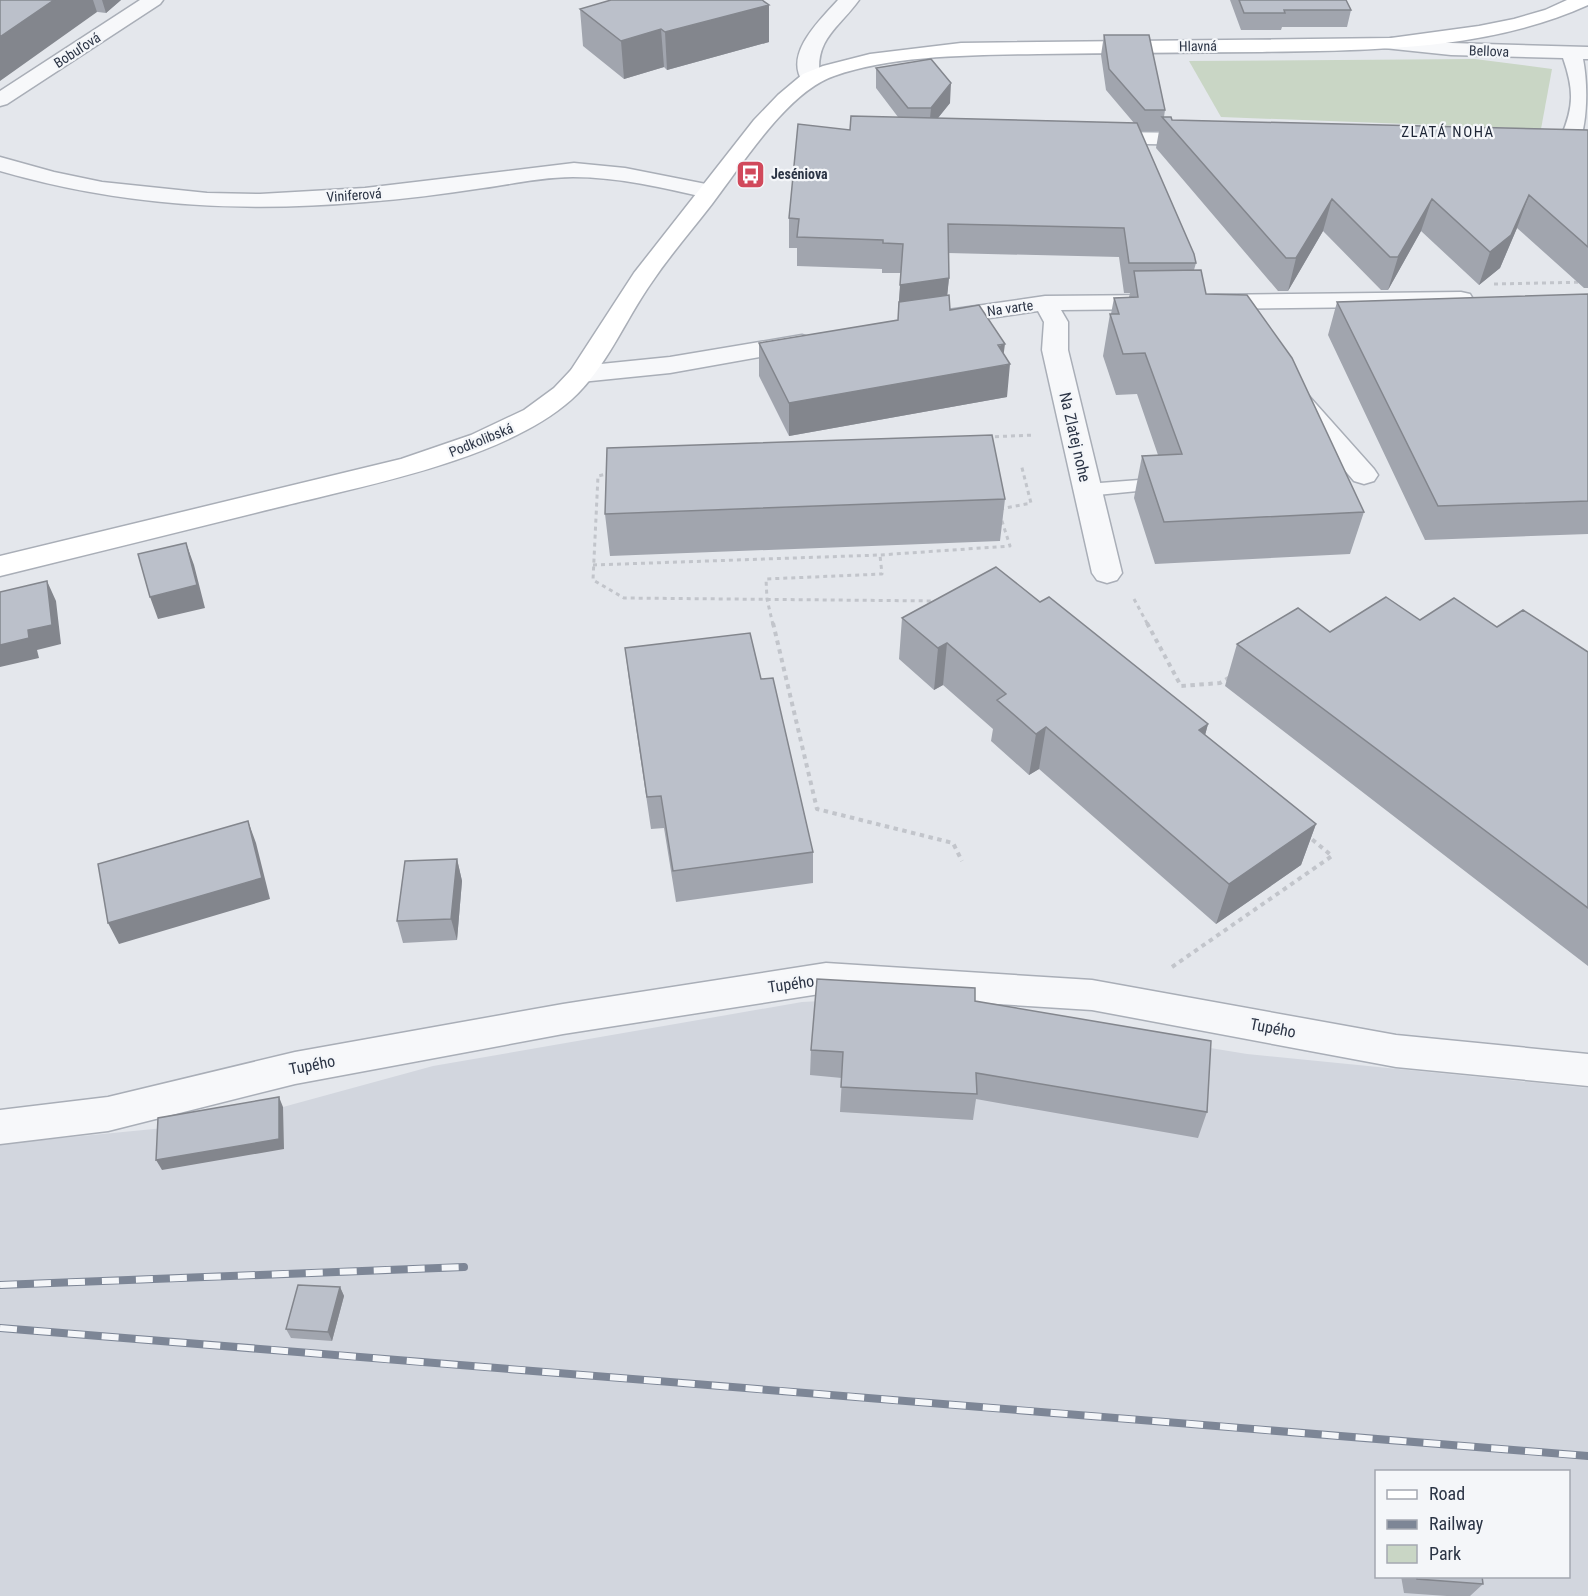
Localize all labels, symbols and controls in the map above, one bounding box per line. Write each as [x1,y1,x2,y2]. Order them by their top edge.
street label: Bobuľová [51,29,103,71]
street label: Hlavná [1179,38,1217,54]
street label: Bellova [1469,42,1509,60]
district label: ZLATÁ NOHA [1401,123,1495,141]
bus stop icon: Jeséniova [734,158,766,190]
place label: Jeséniova [771,166,828,182]
street label: Viniferová [326,185,382,205]
street label: Na varte [986,297,1035,319]
street label: Na Zlatej nohe [1055,390,1095,484]
street label: Podkolibská [447,420,515,460]
street label: Tupého [767,971,815,997]
street label: Tupého [1248,1014,1298,1042]
street label: Tupého [287,1051,337,1079]
legend [1375,1470,1570,1578]
text: Road [1429,1483,1465,1504]
text: Railway [1429,1513,1484,1534]
text: Park [1429,1543,1461,1564]

